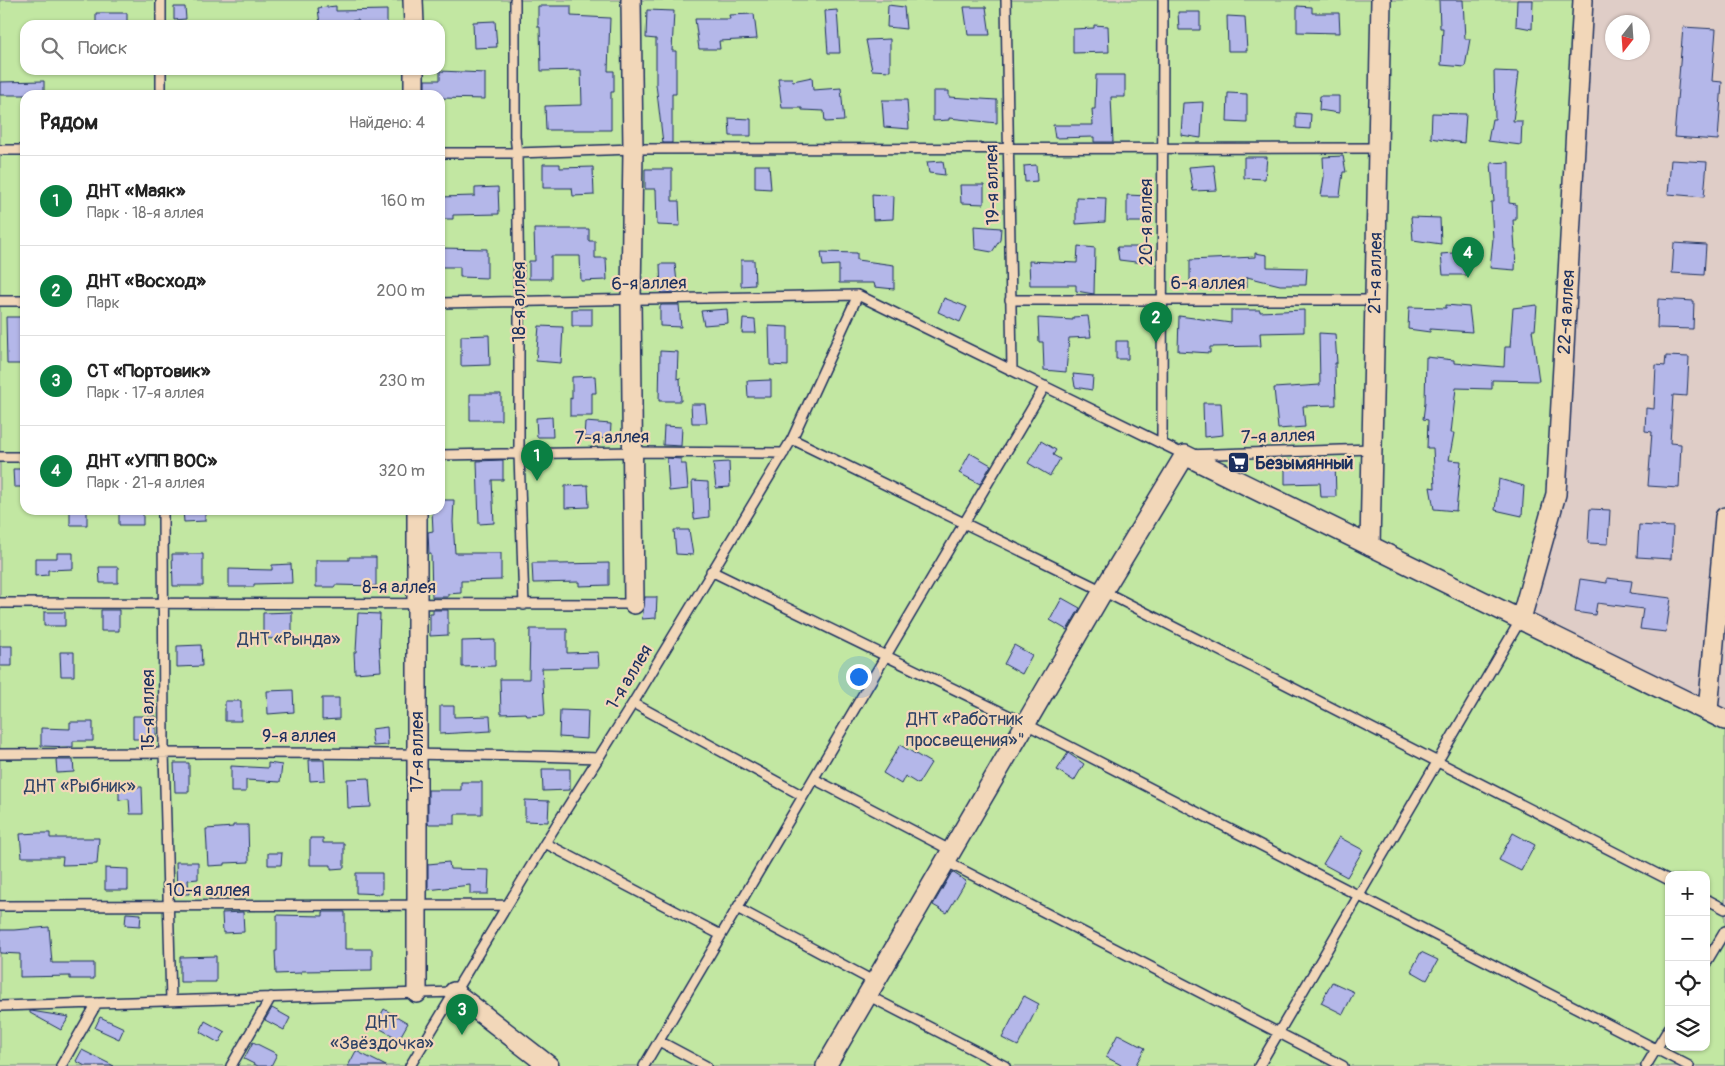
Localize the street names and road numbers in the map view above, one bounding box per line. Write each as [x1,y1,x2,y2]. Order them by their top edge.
street label: 19-я аллея [980,144,1005,226]
street label: 20-я аллея [1135,178,1158,266]
street label: 21-я аллея [1363,232,1388,314]
street label: 18-я аллея [508,262,531,342]
street label: 22-я аллея [1553,269,1580,355]
street label: 6-я аллея [611,271,687,296]
street label: 6-я аллея [1170,272,1246,295]
street label: 7-я аллея [1241,424,1315,449]
street label: 7-я аллея [575,425,649,450]
street label: 8-я аллея [362,576,436,599]
street label: 1-я аллея [601,641,658,714]
street label: 15-я аллея [137,669,160,751]
street label: 17-я аллея [406,711,429,793]
street label: 9-я аллея [262,725,336,748]
street label: 10-я аллея [166,879,250,902]

